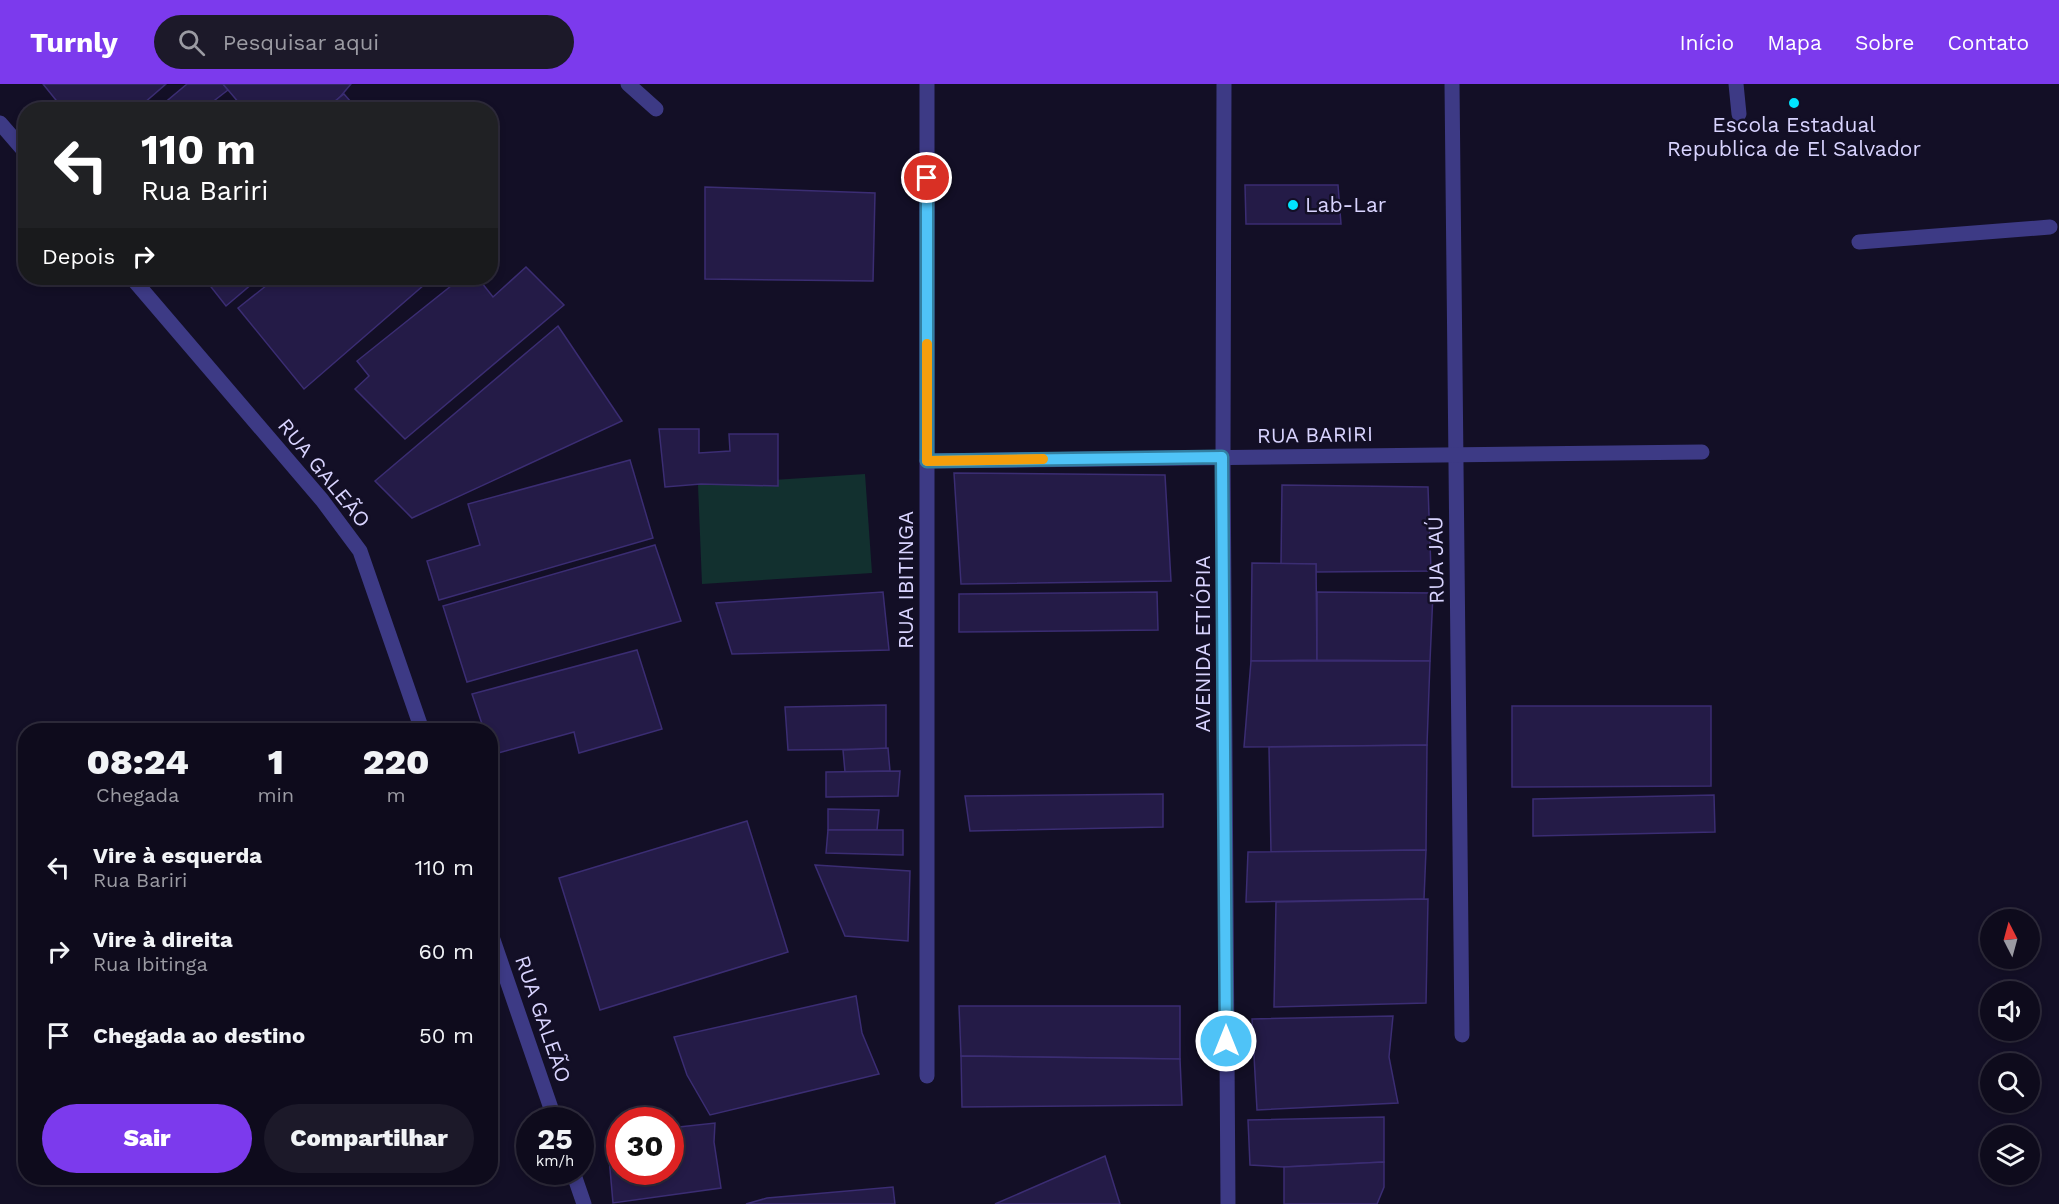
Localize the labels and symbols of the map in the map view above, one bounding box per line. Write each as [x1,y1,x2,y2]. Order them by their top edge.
marker: Escola Estadual Republica de El Salvador [1787,96,1801,110]
place label: Escola Estadual Republica de El Salvador [1667,112,1921,161]
pin [901,152,952,203]
place label: Lab-Lar [1305,192,1387,217]
marker: Lab-Lar [1286,198,1300,212]
street label: RUA GALEÃO [273,413,376,532]
street label: RUA BARIRI [1257,421,1373,448]
street label: RUA IBITINGA [893,511,918,649]
street label: RUA JAÚ [1422,516,1449,604]
street label: AVENIDA ETIÓPIA [1190,555,1215,733]
north arrow [1980,909,2040,969]
street label: RUA GALEÃO [510,952,577,1086]
position arrow [1194,1009,1258,1073]
speed limit sign: 30 [606,1107,684,1185]

